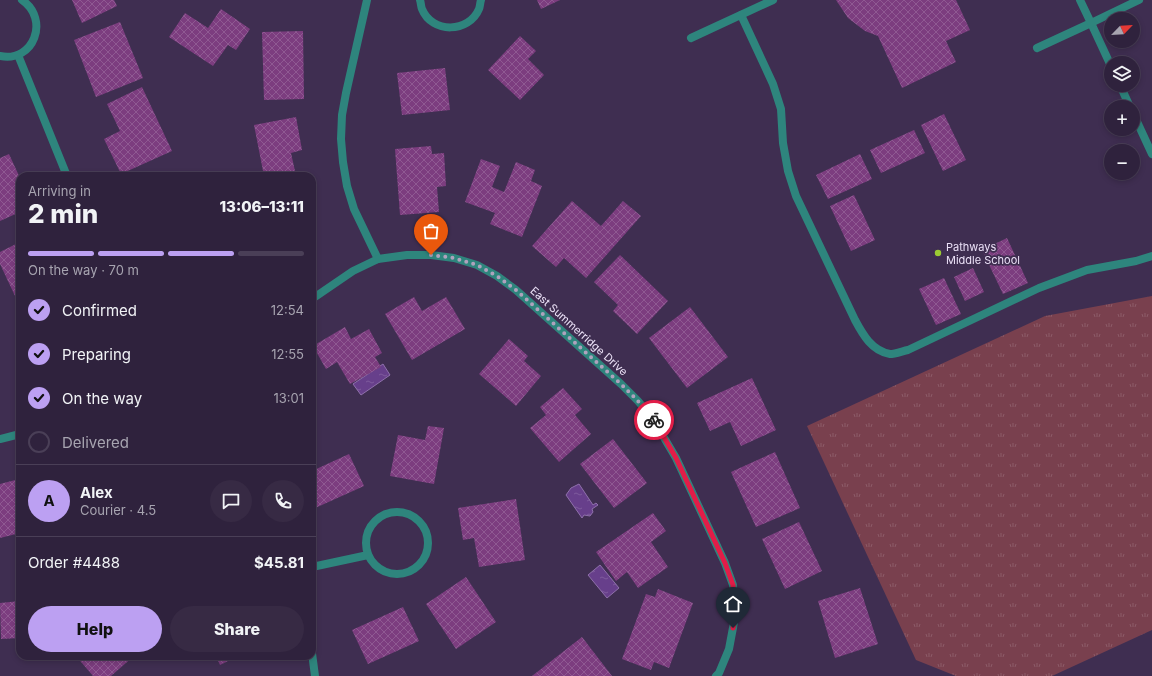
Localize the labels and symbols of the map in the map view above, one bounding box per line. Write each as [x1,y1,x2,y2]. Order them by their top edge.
north arrow [1104,12,1140,48]
pin [414,214,448,255]
place label: Pathways Middle School [946,240,1020,267]
marker: Pathways Middle School [933,248,943,258]
street label: East Summerridge Drive [527,284,631,378]
courier [634,400,674,440]
pin [716,587,750,628]

